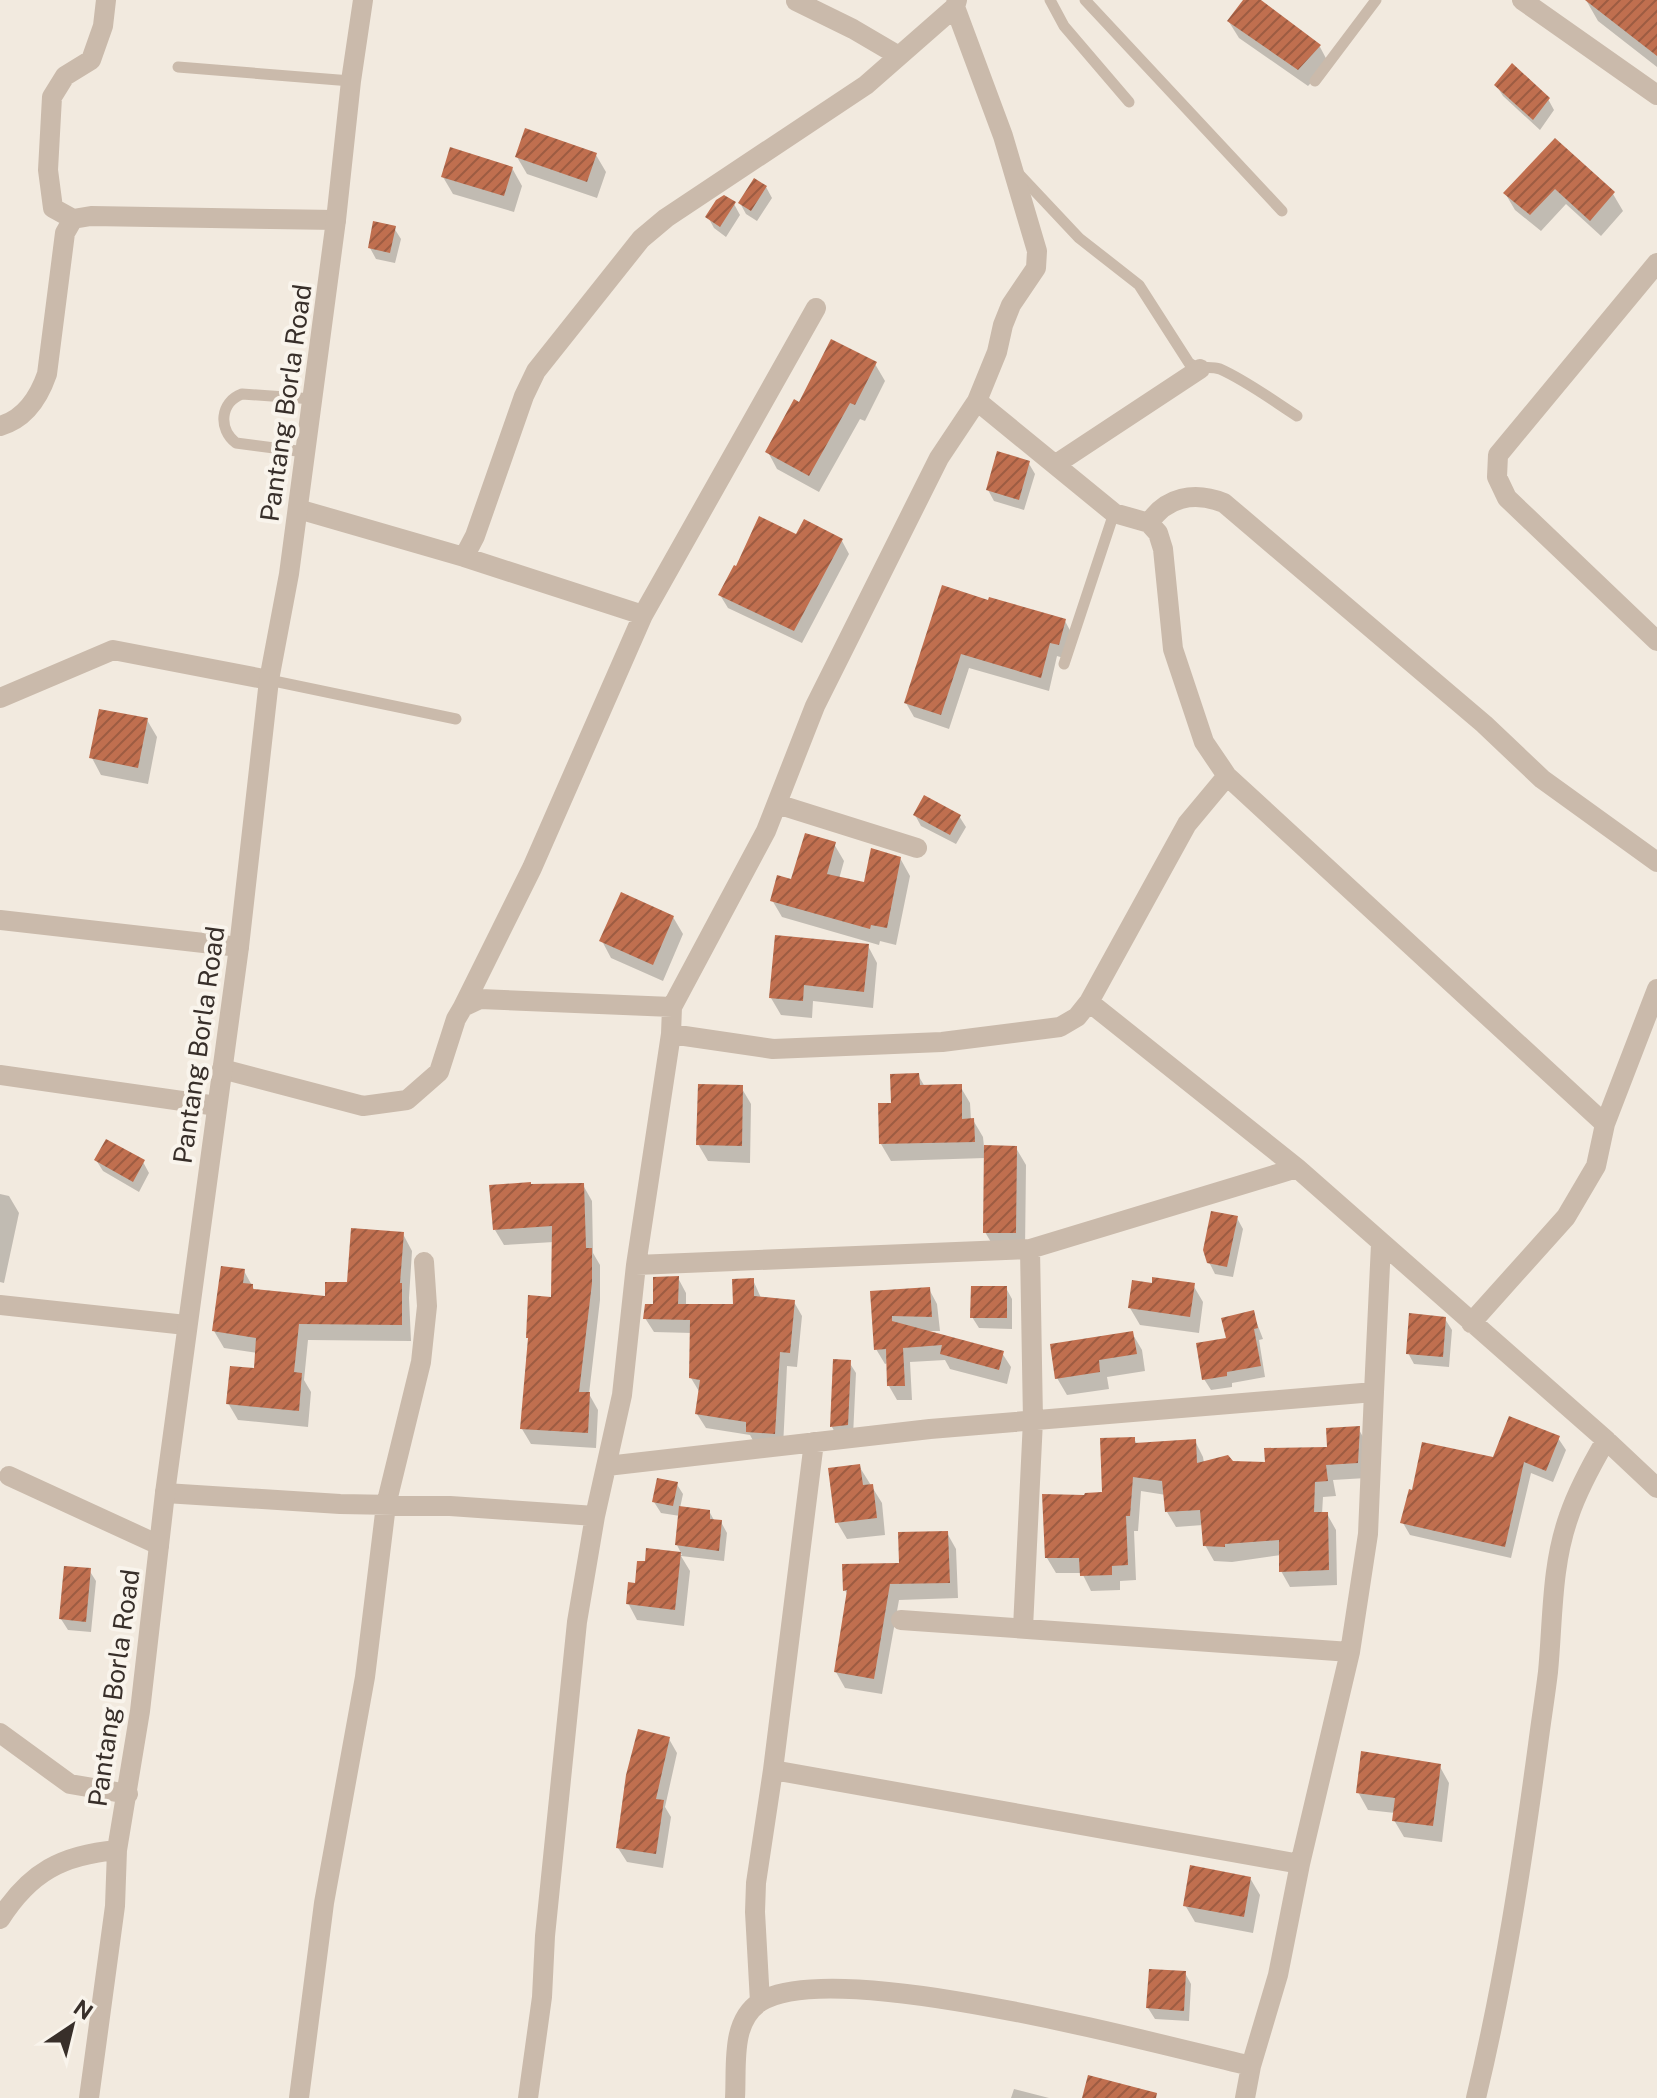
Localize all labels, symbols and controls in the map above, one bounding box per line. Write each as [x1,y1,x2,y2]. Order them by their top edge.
street label: Pantang Borla Road [253,282,318,524]
street label: Pantang Borla Road [166,924,231,1166]
street label: Pantang Borla Road [81,1567,146,1809]
north arrow [32,1986,112,2066]
text: N [69,1994,98,2025]

